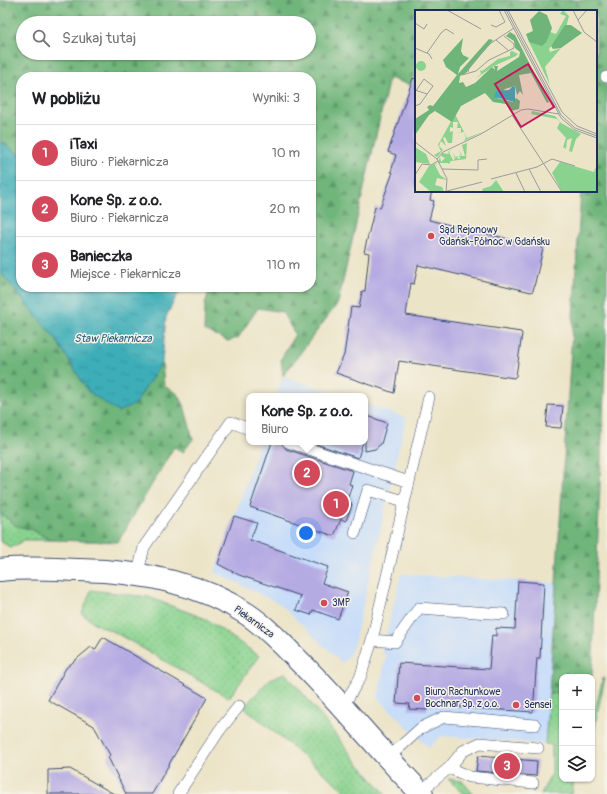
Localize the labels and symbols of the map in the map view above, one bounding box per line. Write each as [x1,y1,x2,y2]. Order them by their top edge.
inset map [415,10,597,192]
place label: Sąd Rejonowy Gdańsk-Północ w Gdańsku [439,224,550,248]
marker: Sąd Rejonowy Gdańsk-Północ w Gdańsku [426,231,436,241]
water label: Staw Piekarnicza [74,332,153,345]
pin: 2 [294,458,320,488]
pin: 1 [323,489,349,519]
your location [296,523,316,543]
place label: 3MP [332,597,351,609]
marker: 3MP [319,598,329,608]
street label: Piekarnicza [231,603,277,641]
place label: Biuro Rachunkowe Bochnar Sp. z o.o. [425,686,500,710]
marker: Biuro Rachunkowe Bochnar Sp. z o.o. [412,693,422,703]
place label: Sensei [524,699,551,711]
marker: Sensei [511,700,521,710]
pin: 3 [494,751,520,781]

